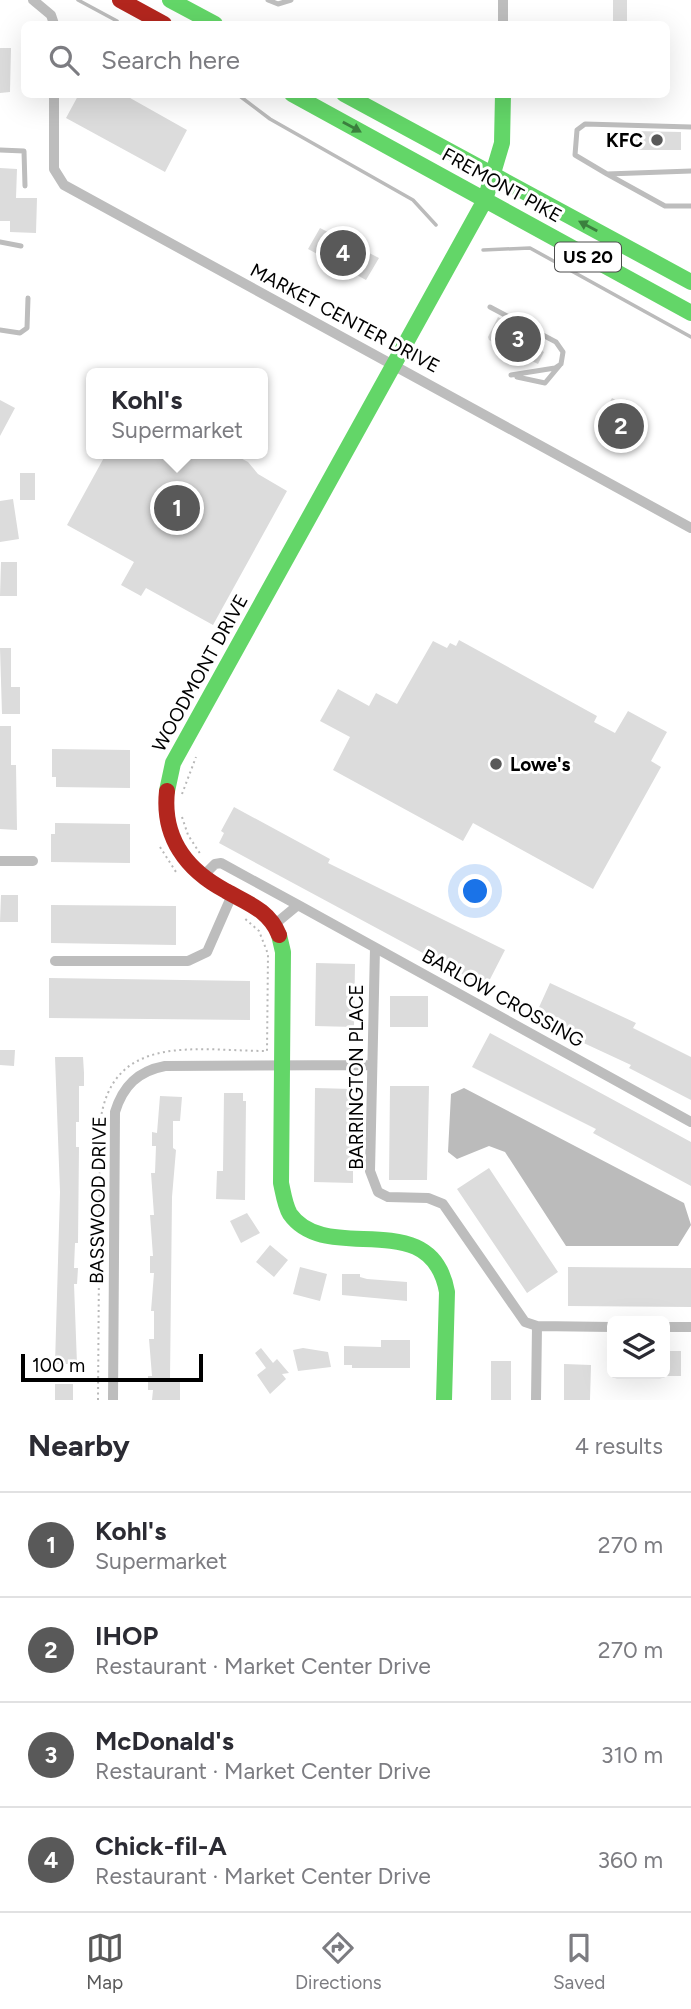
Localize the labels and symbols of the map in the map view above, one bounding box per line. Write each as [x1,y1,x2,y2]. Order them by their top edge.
one-way arrow [342,121,362,133]
place label: KFC [606,129,643,152]
marker: KFC [649,132,665,148]
street label: FREMONT PIKE [438,143,566,227]
one-way arrow [578,221,598,232]
pin: 4 [320,227,366,279]
road number: US 20 [555,243,621,272]
street label: MARKET CENTER DRIVE [246,258,444,378]
pin: 3 [495,313,541,365]
pin: 2 [598,400,644,452]
pin: 1 [154,482,200,534]
street label: WOODMONT DRIVE [147,590,253,756]
place label: Lowe's [510,753,571,776]
marker: Lowe's [488,756,504,772]
your location [458,874,492,908]
street label: BARLOW CROSSING [418,944,588,1052]
street label: BARRINGTON PLACE [345,984,368,1170]
street label: BASSWOOD DRIVE [85,1116,111,1284]
scale bar [21,1351,203,1383]

